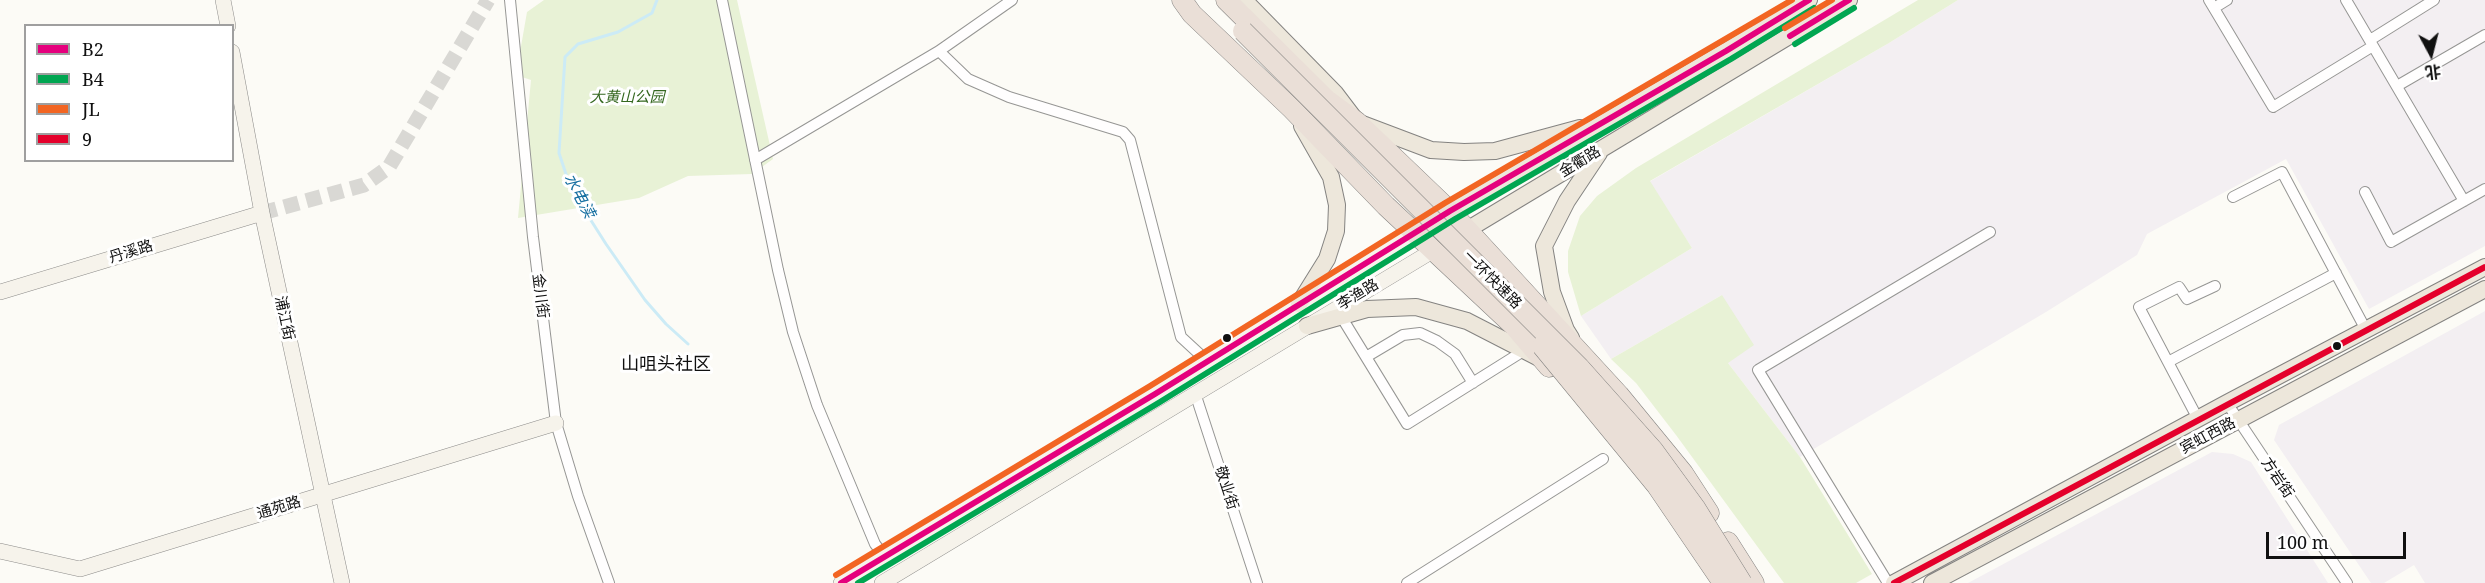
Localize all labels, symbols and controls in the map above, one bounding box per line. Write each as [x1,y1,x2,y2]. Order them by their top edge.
legend [24,24,234,162]
north arrow [2401,24,2461,84]
text: B2 [82,37,104,61]
text: 北 [2424,60,2442,84]
text: B4 [82,67,104,91]
park label: 大黄山公园 [590,89,664,107]
text: JL [82,97,100,121]
text: 9 [82,127,92,151]
street label: 金衢路 [1556,143,1604,181]
water label: 水电渎 [559,170,599,222]
street label: 丹溪路 [107,237,155,267]
street label: 一环快速路 [1459,247,1525,313]
street label: 金川街 [528,273,552,319]
street label: 李渔路 [1334,276,1382,314]
street label: 浦江街 [271,294,297,342]
unlabelled marker [1221,332,1233,344]
unlabelled marker [2331,340,2343,352]
district label: 山咀头社区 [621,354,711,376]
street label: 宾虹西路 [2177,414,2239,458]
street label: 方岩街 [2257,454,2297,502]
street label: 敬业街 [1210,464,1242,512]
street label: 通苑路 [255,493,303,523]
scale bar [2269,520,2408,558]
text: 100 m [2277,530,2329,554]

